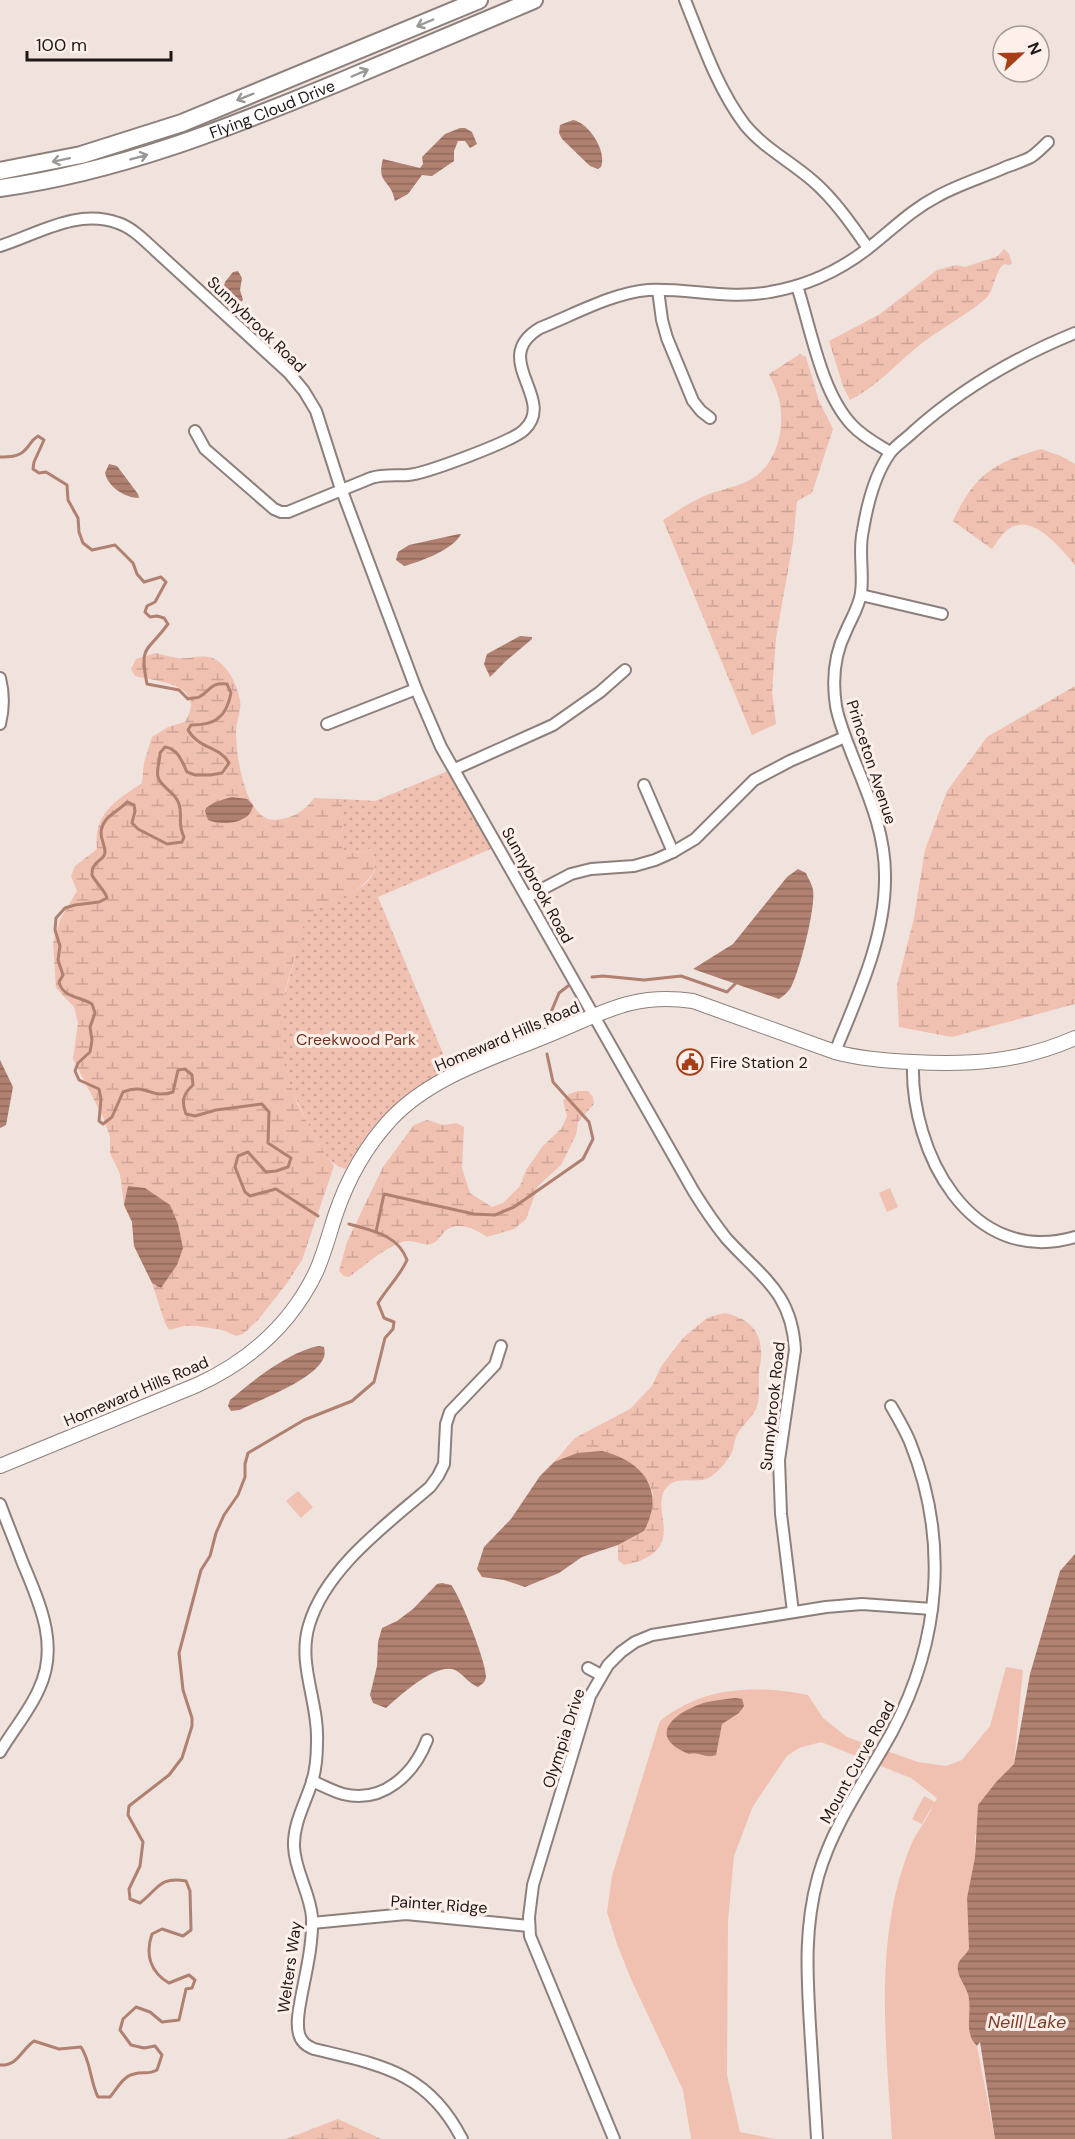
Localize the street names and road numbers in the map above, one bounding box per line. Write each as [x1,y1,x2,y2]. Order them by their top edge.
street label: Flying Cloud Drive [206,75,338,143]
street label: Sunnybrook Road [203,272,311,377]
street label: Princeton Avenue [842,697,902,827]
street label: Sunnybrook Road [497,823,578,947]
street label: Homeward Hills Road [432,996,583,1076]
street label: Sunnybrook Road [755,1340,790,1472]
street label: Homeward Hills Road [61,1351,212,1431]
street label: Olympia Drive [537,1686,590,1791]
street label: Mount Curve Road [815,1697,900,1827]
street label: Painter Ridge [390,1891,488,1918]
street label: Welters Way [273,1920,306,2014]

